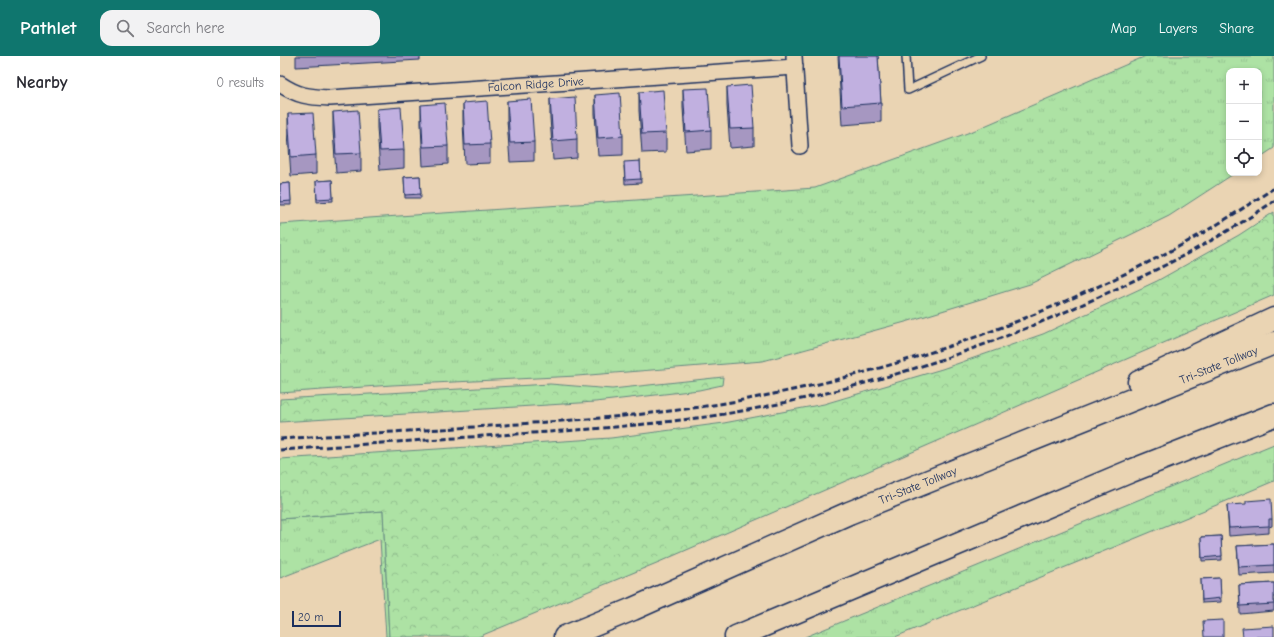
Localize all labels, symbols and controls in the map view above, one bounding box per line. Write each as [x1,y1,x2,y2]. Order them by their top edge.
search box [100,10,380,46]
text: Pathlet [20,17,76,39]
icon: search [114,17,136,39]
text: Search here [146,19,225,37]
text: Map [1110,20,1137,37]
text: Layers [1159,20,1197,37]
text: Share [1219,20,1254,37]
map controls [1226,68,1262,176]
button: + [1226,68,1262,104]
text: Nearby [16,73,67,92]
street label: Falcon Ridge Drive [487,74,584,94]
text: 0 results [216,75,264,90]
button: − [1226,104,1262,140]
button: locate [1226,140,1262,176]
street label: Tri-State Tollway [1177,343,1260,387]
street label: Tri-State Tollway [877,463,959,507]
scale bar [292,609,341,628]
text: 20 m [298,611,323,624]

